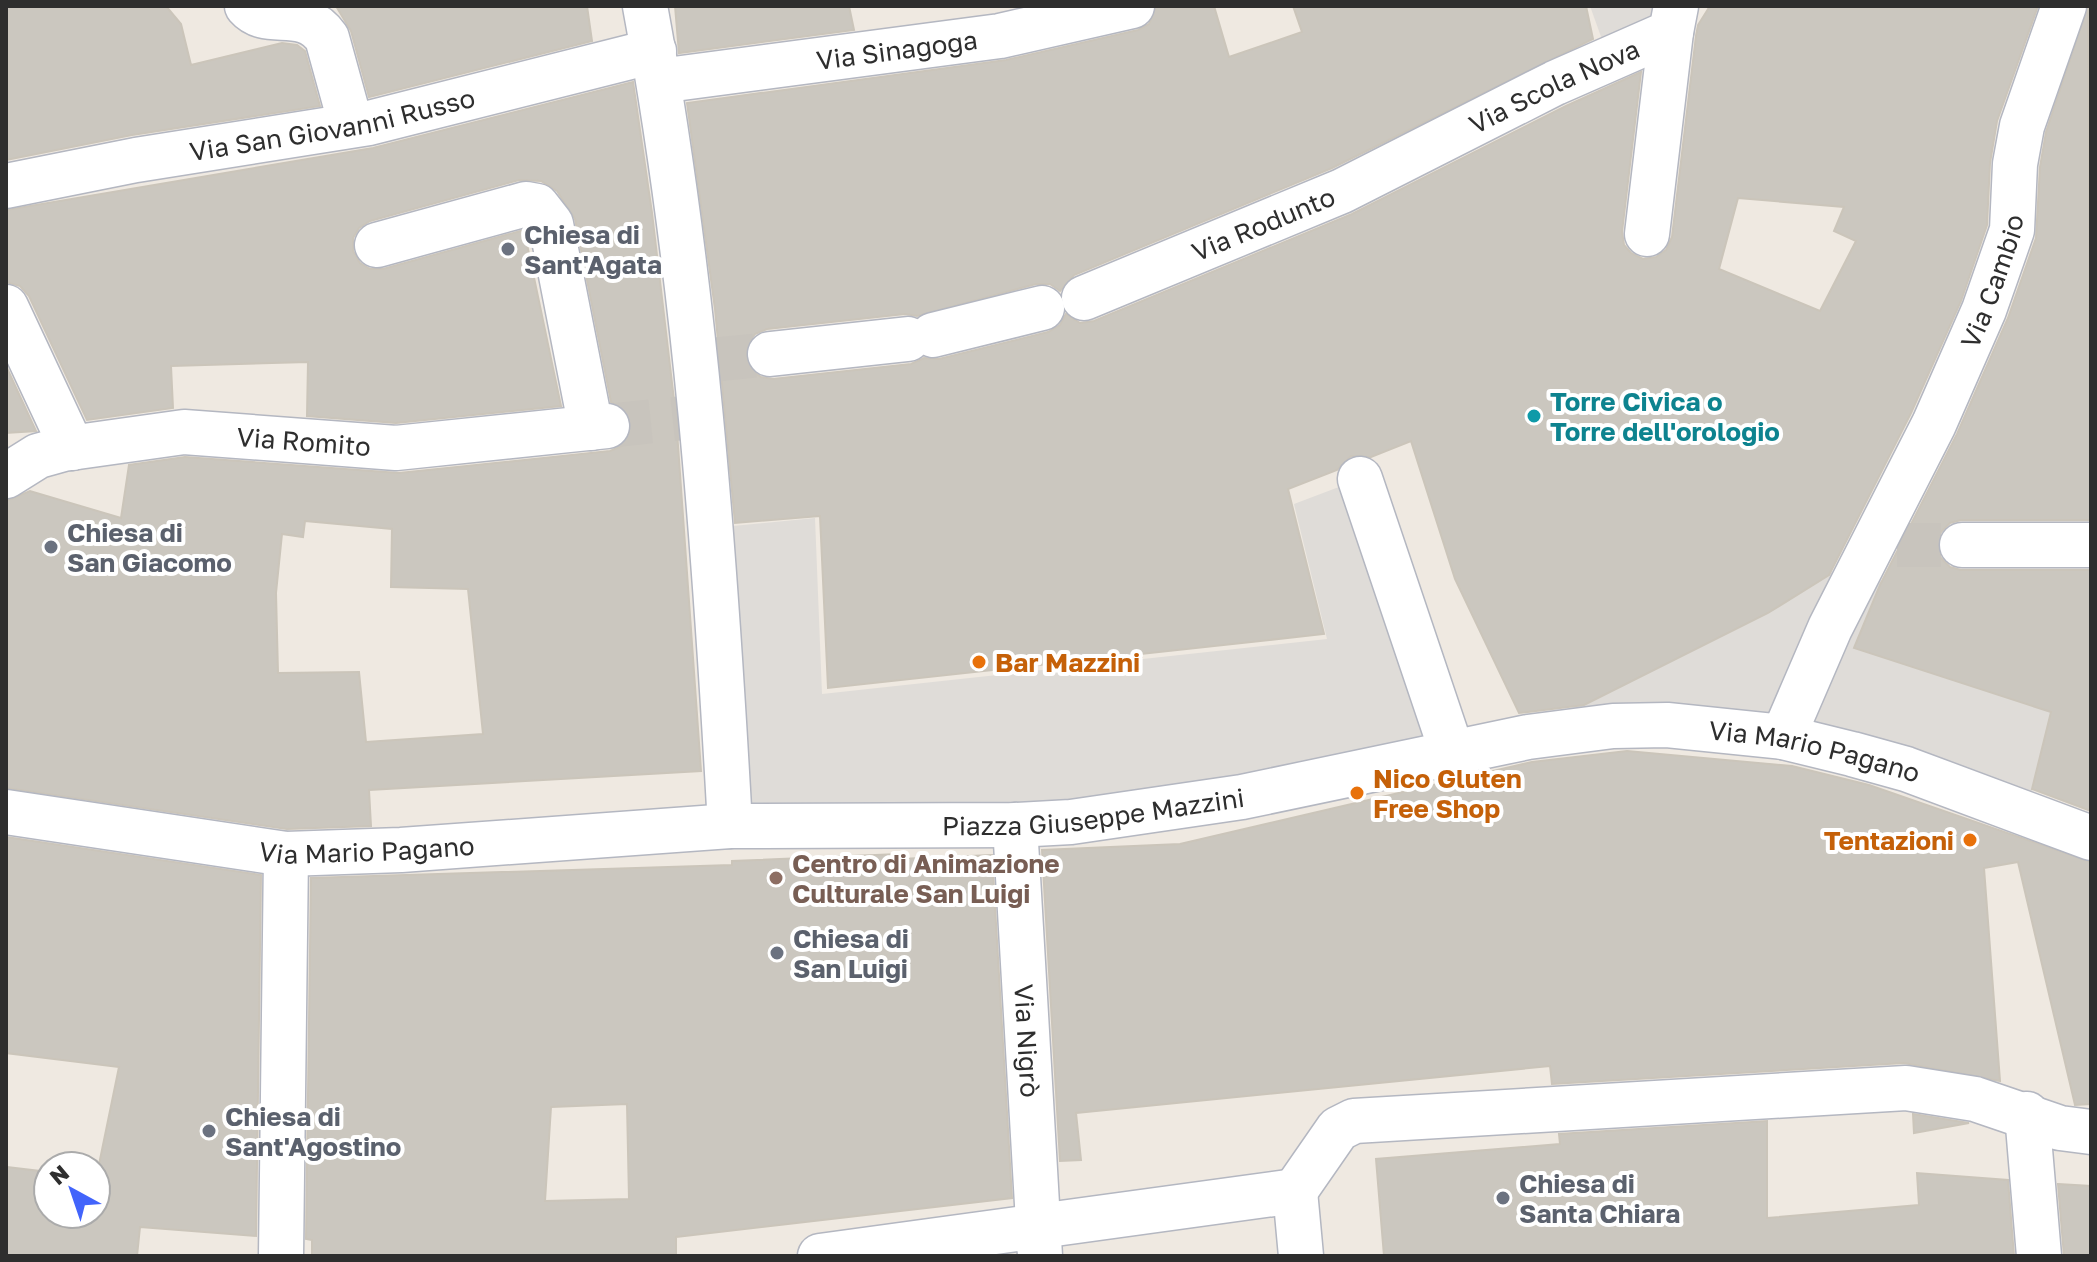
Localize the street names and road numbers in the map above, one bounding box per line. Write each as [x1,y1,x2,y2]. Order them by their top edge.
street label: Via Sinagoga [814,24,979,76]
street label: Via Scola Nova [1464,32,1644,140]
street label: Via San Giovanni Russo [187,81,478,167]
street label: Via Rodunto [1187,180,1339,267]
street label: Via Cambio [1954,214,2028,353]
street label: Via Romito [235,421,372,462]
street label: Via Mario Pagano [1707,714,1925,788]
street label: Piazza Giuseppe Mazzini [942,781,1246,841]
street label: Via Mario Pagano [257,829,476,870]
street label: Via Nigrò [1009,983,1046,1098]

